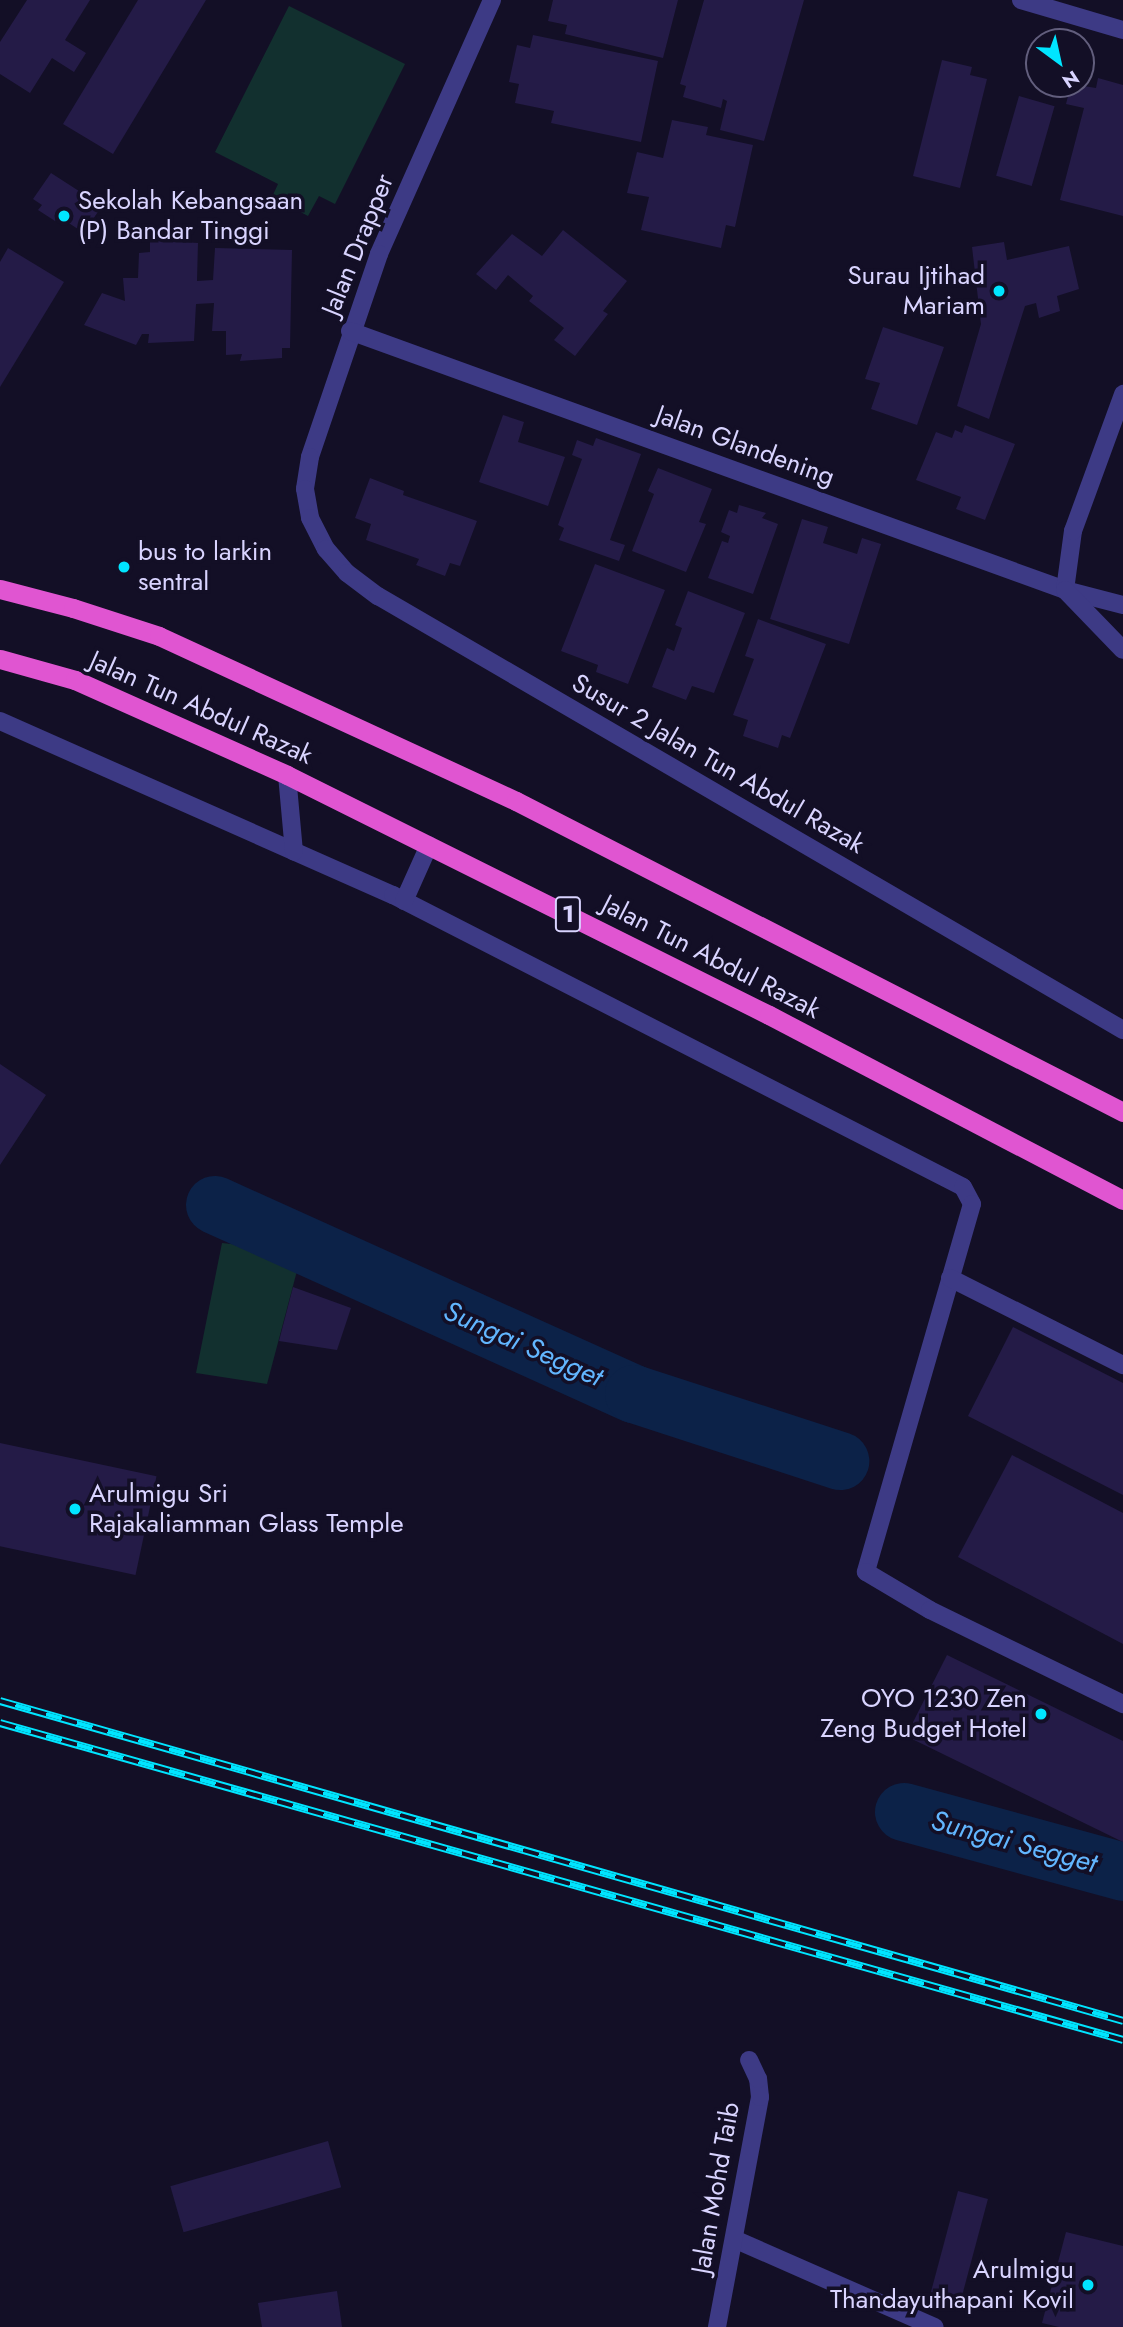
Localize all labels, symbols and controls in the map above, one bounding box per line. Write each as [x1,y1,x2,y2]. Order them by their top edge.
north arrow [1025,28,1095,98]
text: N [1057,64,1084,95]
street label: Jalan Drapper [315,170,401,320]
place label: Sekolah Kebangsaan (P) Bandar Tinggi [78,185,303,246]
marker: Sekolah Kebangsaan (P) Bandar Tinggi [56,208,72,224]
place label: Surau Ijtihad Mariam [847,260,985,322]
marker: Surau Ijtihad Mariam [991,283,1007,299]
street label: Jalan Glandening [651,399,839,493]
place label: bus to larkin sentral [138,536,272,598]
marker: bus to larkin sentral [116,559,132,575]
street label: Jalan Tun Abdul Razak [85,645,317,771]
street label: Susur 2 Jalan Tun Abdul Razak [566,667,870,861]
street label: Jalan Tun Abdul Razak [597,888,825,1026]
road number: 1 [554,894,582,934]
water label: Sungai Segget [438,1294,608,1394]
place label: Arulmigu Sri Rajakaliamman Glass Temple [89,1478,404,1540]
marker: Arulmigu Sri Rajakaliamman Glass Temple [67,1501,83,1517]
place label: OYO 1230 Zen Zeng Budget Hotel [820,1683,1027,1744]
marker: OYO 1230 Zen Zeng Budget Hotel [1033,1706,1049,1722]
water label: Sungai Segget [927,1804,1101,1880]
street label: Jalan Mohd Taib [686,2100,746,2276]
place label: Arulmigu Thandayuthapani Kovil [830,2254,1074,2316]
marker: Arulmigu Thandayuthapani Kovil [1080,2277,1096,2293]

